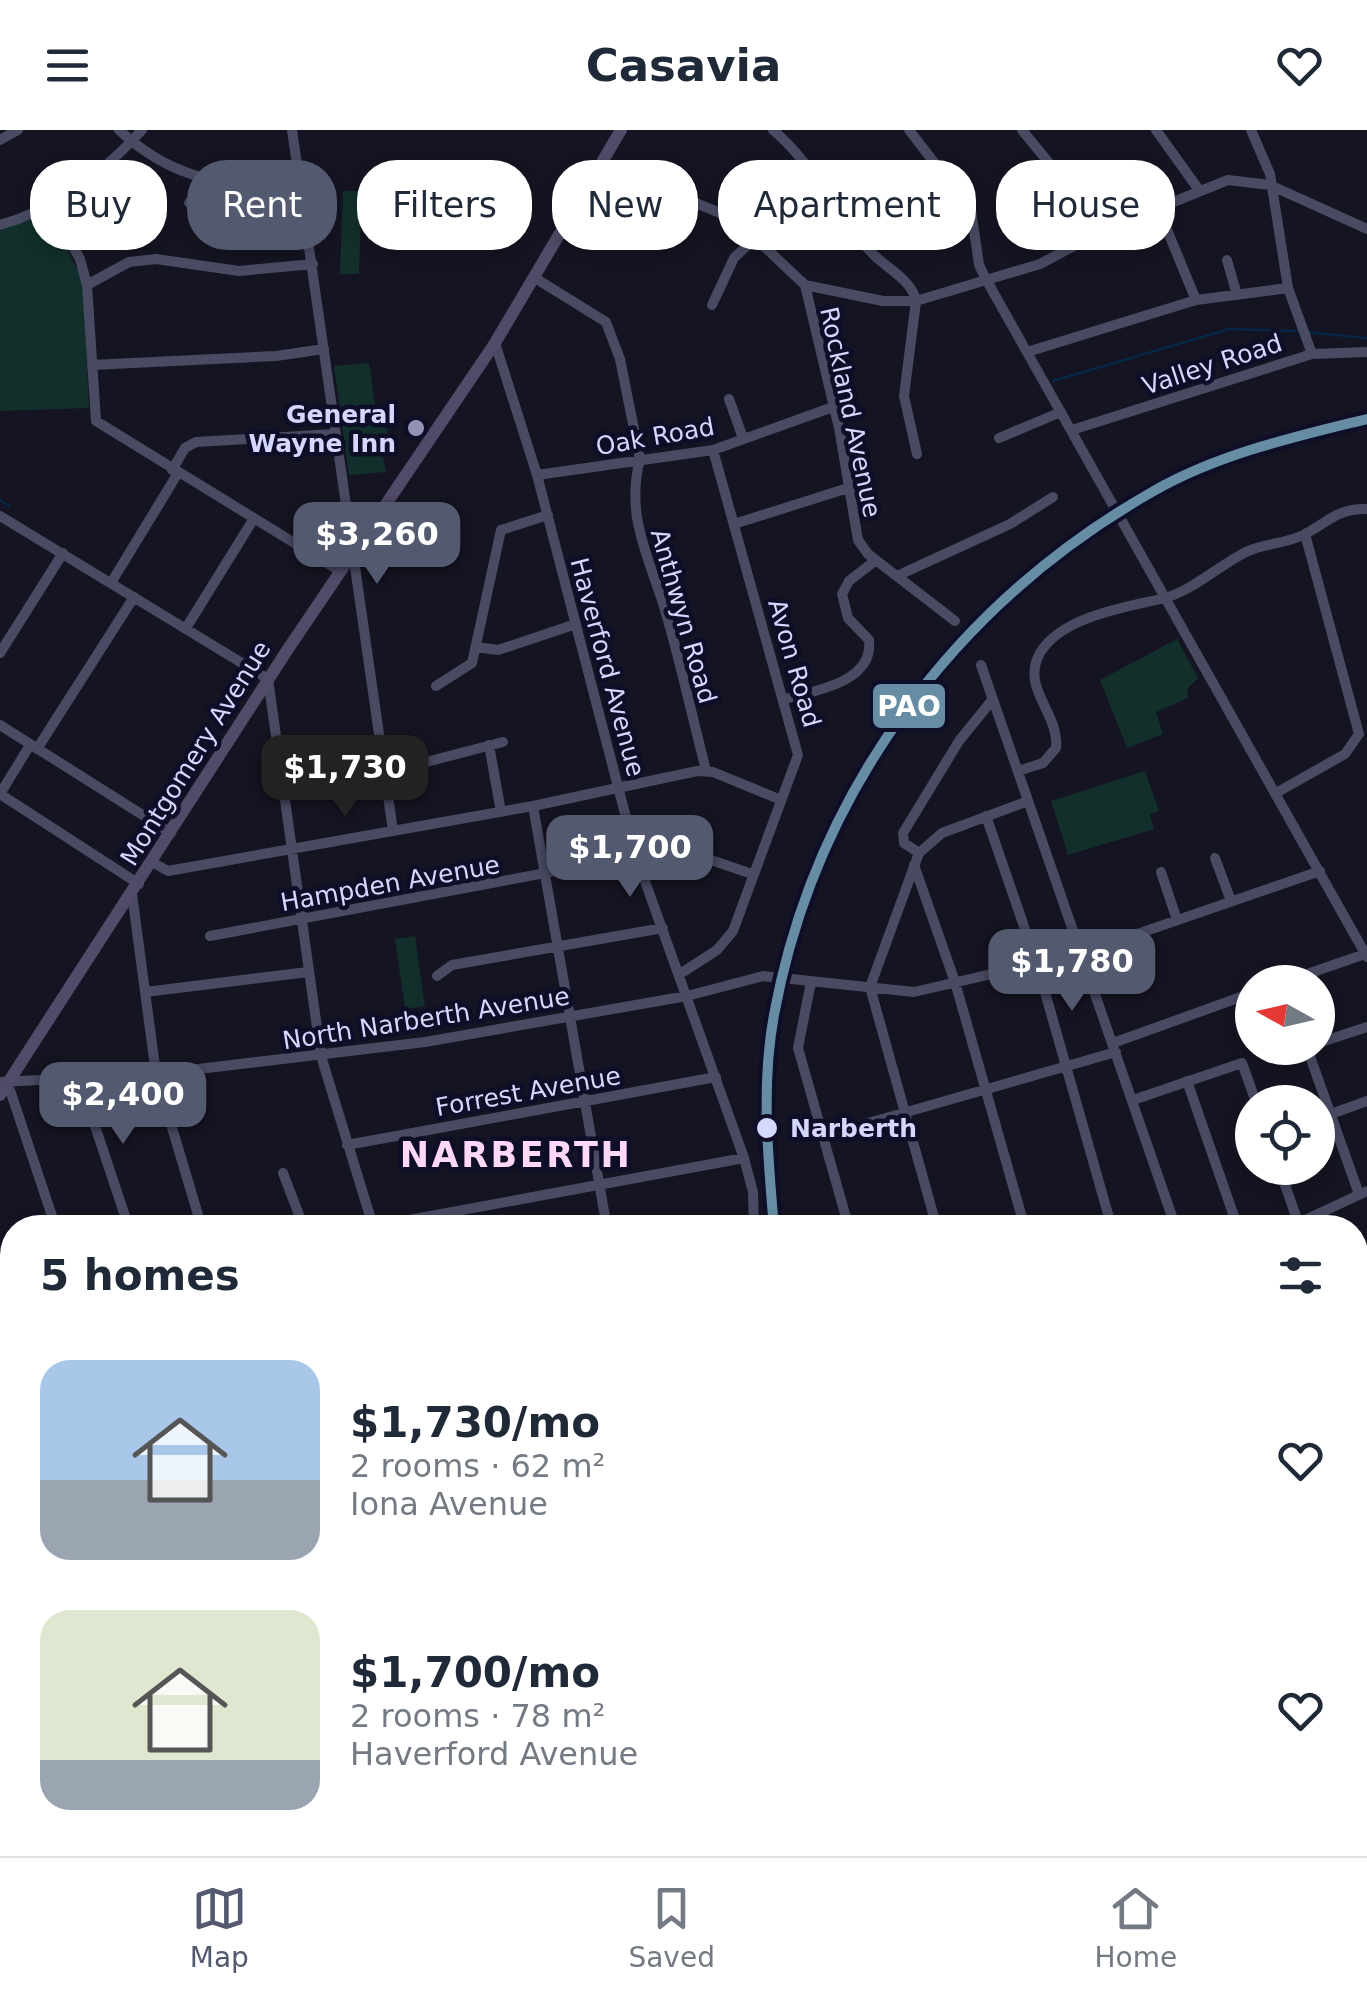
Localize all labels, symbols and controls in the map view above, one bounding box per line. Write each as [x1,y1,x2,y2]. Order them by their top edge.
icon: menu [40,38,95,93]
icon: heart [1272,38,1327,93]
text: Casavia [586,39,781,92]
chip: Buy [30,160,167,250]
chip: Rent [187,160,337,250]
chip: Filters [357,160,532,250]
chip: New [552,160,698,250]
chip: Apartment [718,160,976,250]
chip: House [996,160,1175,250]
street label: Rockland Avenue [814,304,887,520]
street label: Valley Road [1139,328,1286,401]
place label: General Wayne Inn [249,400,396,458]
street label: Oak Road [593,412,717,461]
marker: General Wayne Inn [405,417,427,439]
pin: $3,260 [296,502,458,587]
text: $3,260 [315,515,439,553]
street label: Anthwyn Road [645,525,722,707]
street label: Haverford Avenue [564,555,651,780]
street label: Avon Road [762,596,827,731]
street label: Montgomery Avenue [114,636,276,871]
line badge: PAO [871,682,947,730]
text: PAO [877,690,941,723]
pin: $1,730 [264,735,426,820]
text: $1,730 [283,748,407,786]
pin: $1,700 [549,815,711,900]
text: $1,700 [568,828,692,866]
street label: Hampden Avenue [278,850,502,917]
pin: $1,780 [991,929,1153,1014]
text: $1,780 [1010,942,1134,980]
north arrow [1235,965,1335,1065]
map controls [1235,965,1335,1185]
street label: North Narberth Avenue [281,981,572,1056]
street label: Forrest Avenue [433,1061,623,1122]
pin: $2,400 [42,1062,204,1147]
text: $2,400 [61,1075,185,1113]
button: locate [1235,1085,1335,1185]
place label: Narberth [790,1114,917,1143]
marker: Narberth [754,1115,780,1141]
district label: NARBERTH [400,1135,632,1175]
icon: filters [1273,1248,1328,1303]
text: 5 homes [40,1251,240,1300]
text: $1,730/mo [350,1398,600,1447]
icon: home [120,1400,240,1520]
icon: heart [1273,1433,1328,1488]
text: 2 rooms · 62 m² [350,1447,605,1485]
text: Iona Avenue [350,1485,548,1523]
text: $1,700/mo [350,1648,600,1697]
icon: home [120,1650,240,1770]
icon: heart [1273,1683,1328,1738]
text: 2 rooms · 78 m² [350,1697,605,1735]
text: Haverford Avenue [350,1735,638,1773]
tab: Map [190,1881,249,1974]
tab: Saved [628,1881,715,1974]
tab: Home [1095,1881,1177,1974]

